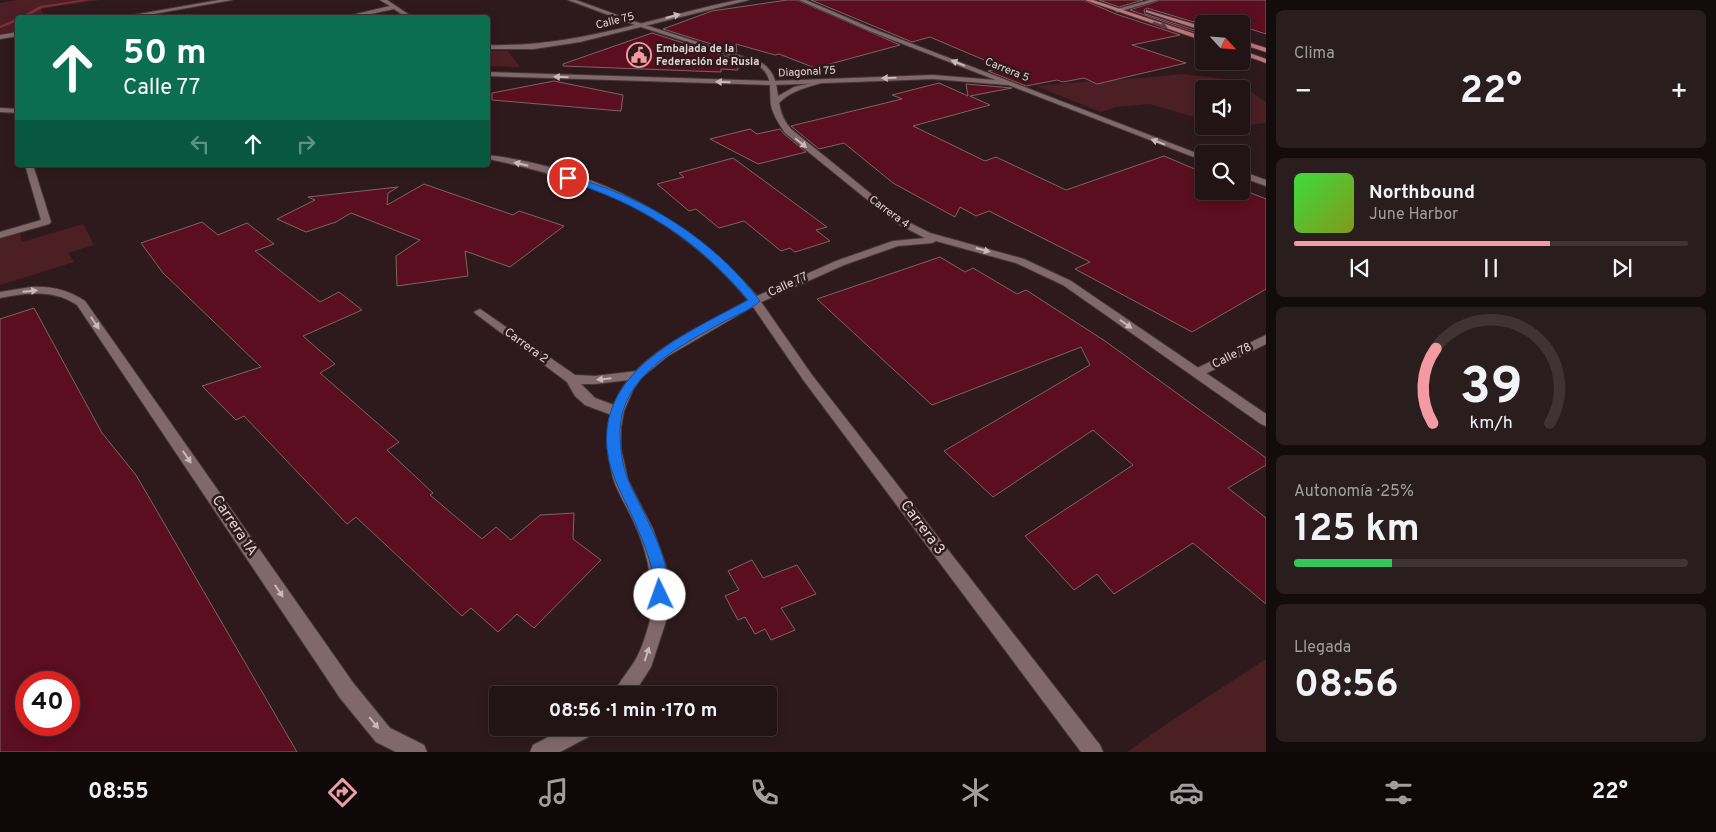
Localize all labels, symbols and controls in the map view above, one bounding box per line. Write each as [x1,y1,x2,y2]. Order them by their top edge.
street label: Calle 75 [594,9,636,33]
one-way arrow [665,12,680,20]
north arrow [1195,15,1250,70]
map controls [1195,15,1250,200]
one-way arrow [1153,21,1168,29]
text: 50 m [123,32,207,76]
icon: ahead [40,35,105,100]
public building icon: Embajada de la Federación de Rusia [626,42,652,68]
place label: Embajada de la Federación de Rusia [656,42,759,69]
text: Clima [1294,44,1335,64]
street label: Carrera 5 [983,55,1031,85]
one-way arrow [951,58,965,66]
street label: Diagonal 75 [778,63,837,81]
text: 22° [1460,68,1522,117]
one-way arrow [552,72,568,80]
text: Calle 77 [123,75,200,102]
one-way arrow [881,75,897,83]
text: − [1294,75,1312,111]
text: + [1670,75,1688,111]
one-way arrow [715,78,731,86]
button: sound [1195,80,1250,135]
icon: left [186,130,214,158]
icon: ahead [239,130,267,158]
icon: right [292,130,320,158]
one-way arrow [794,138,807,149]
one-way arrow [1150,138,1165,146]
button: search [1195,145,1250,200]
pin [547,157,589,199]
one-way arrow [513,160,528,168]
icon: arrive [554,164,582,192]
text: Northbound [1369,181,1475,205]
street label: Carrera 4 [866,193,912,231]
text: June Harbor [1369,205,1458,225]
one-way arrow [975,247,990,255]
icon: previous [1346,254,1374,282]
icon: pause [1477,254,1505,282]
icon: next [1608,254,1636,282]
street label: Calle 77 [766,269,810,301]
one-way arrow [22,287,38,295]
one-way arrow [90,317,100,330]
one-way arrow [1119,319,1133,329]
street label: Carrera 2 [501,325,551,367]
street label: Calle 78 [1209,339,1255,373]
text: 39 [1459,356,1523,422]
one-way arrow [596,375,612,383]
text: km/h [1469,412,1513,435]
one-way arrow [182,451,192,464]
text: Autonomía · 25% [1294,482,1414,502]
street label: Carrera 1A [207,492,261,560]
street label: Carrera 3 [895,497,949,559]
text: 125 km [1294,506,1420,555]
position arrow [633,568,685,620]
one-way arrow [274,584,284,598]
text: Llegada [1294,638,1351,658]
one-way arrow [644,646,651,661]
text: 08:56 [1294,662,1399,711]
speed limit sign: 40 [15,671,80,736]
text: 08:56 · 1 min · 170 m [549,699,717,723]
one-way arrow [368,716,379,729]
icon: directions [325,775,360,810]
icon: music [536,775,571,810]
icon: phone [747,775,782,810]
icon: climate [958,775,993,810]
icon: car [1169,775,1204,810]
icon: filters [1381,775,1416,810]
text: 08:55 [88,779,149,806]
text: 22° [1592,779,1628,806]

